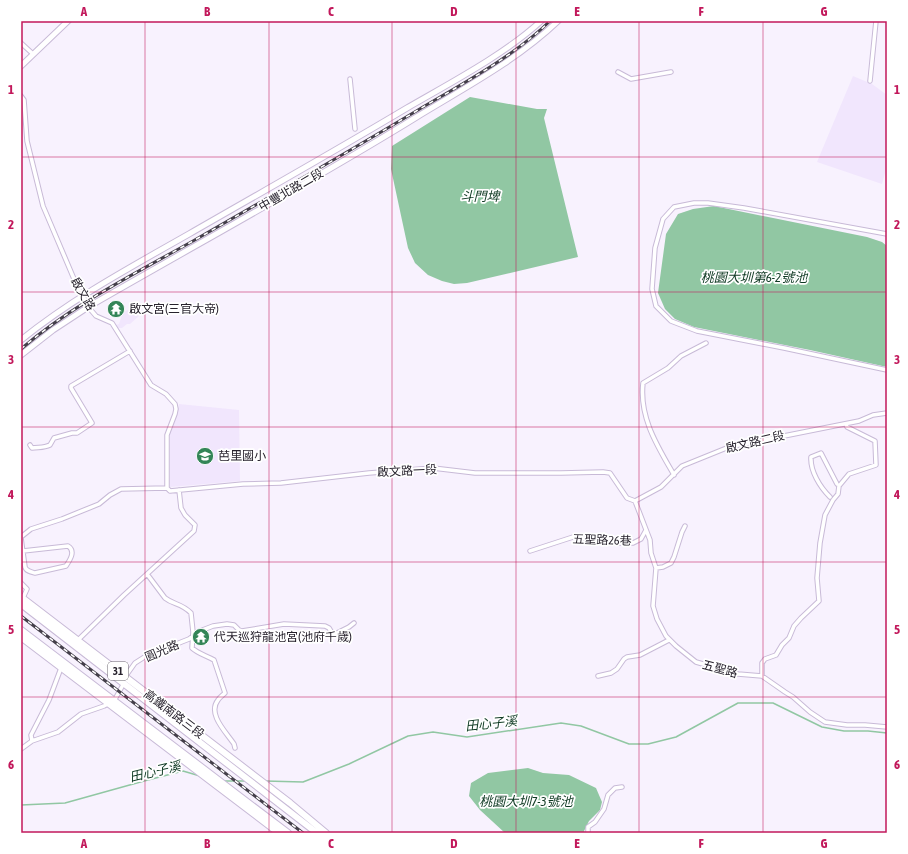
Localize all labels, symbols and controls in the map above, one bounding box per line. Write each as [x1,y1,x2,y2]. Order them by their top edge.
text: A [80,4,88,19]
text: B [204,4,211,19]
text: C [328,4,334,19]
text: D [450,4,458,19]
text: E [574,4,580,19]
text: F [698,4,704,19]
text: G [821,4,828,19]
text: 1 [8,82,14,97]
text: 1 [894,82,900,97]
street label: 中豐北路二段 [256,166,326,214]
water label: 斗門埤 [460,189,501,204]
text: 2 [8,217,14,232]
text: 2 [894,217,900,232]
water label: 桃園大圳第6-2號池 [701,270,809,285]
street label: 啟文路 [68,275,98,313]
temple icon: 啟文宮(三官大帝) [106,299,126,319]
place label: 啟文宮(三官大帝) [129,302,219,316]
text: 3 [8,352,14,367]
text: 3 [894,352,900,367]
street label: 啟文路二段 [724,428,786,456]
school or university icon: 芭里國小 [195,446,215,466]
place label: 芭里國小 [218,449,266,463]
street label: 啟文路一段 [377,462,437,480]
text: 4 [7,487,14,502]
text: 4 [893,487,900,502]
street label: 五聖路26巷 [572,532,632,548]
text: 5 [8,622,14,637]
text: 5 [894,622,900,637]
temple icon: 代天巡狩龍池宮(池府千歲) [191,627,211,647]
place label: 代天巡狩龍池宮(池府千歲) [214,630,352,644]
street label: 圓光路 [143,638,181,664]
street label: 五聖路 [701,658,739,680]
road number: 31 [108,662,128,680]
street label: 高鐵南路三段 [141,687,207,741]
water label: 田心子溪 [464,713,520,734]
text: 6 [8,757,14,772]
text: 6 [894,757,900,772]
water label: 田心子溪 [128,758,184,785]
water label: 桃園大圳7-3號池 [479,794,575,809]
text: A [80,836,88,851]
text: B [204,836,211,851]
text: C [328,836,334,851]
text: D [450,836,458,851]
text: E [574,836,580,851]
text: F [698,836,704,851]
text: G [821,836,828,851]

